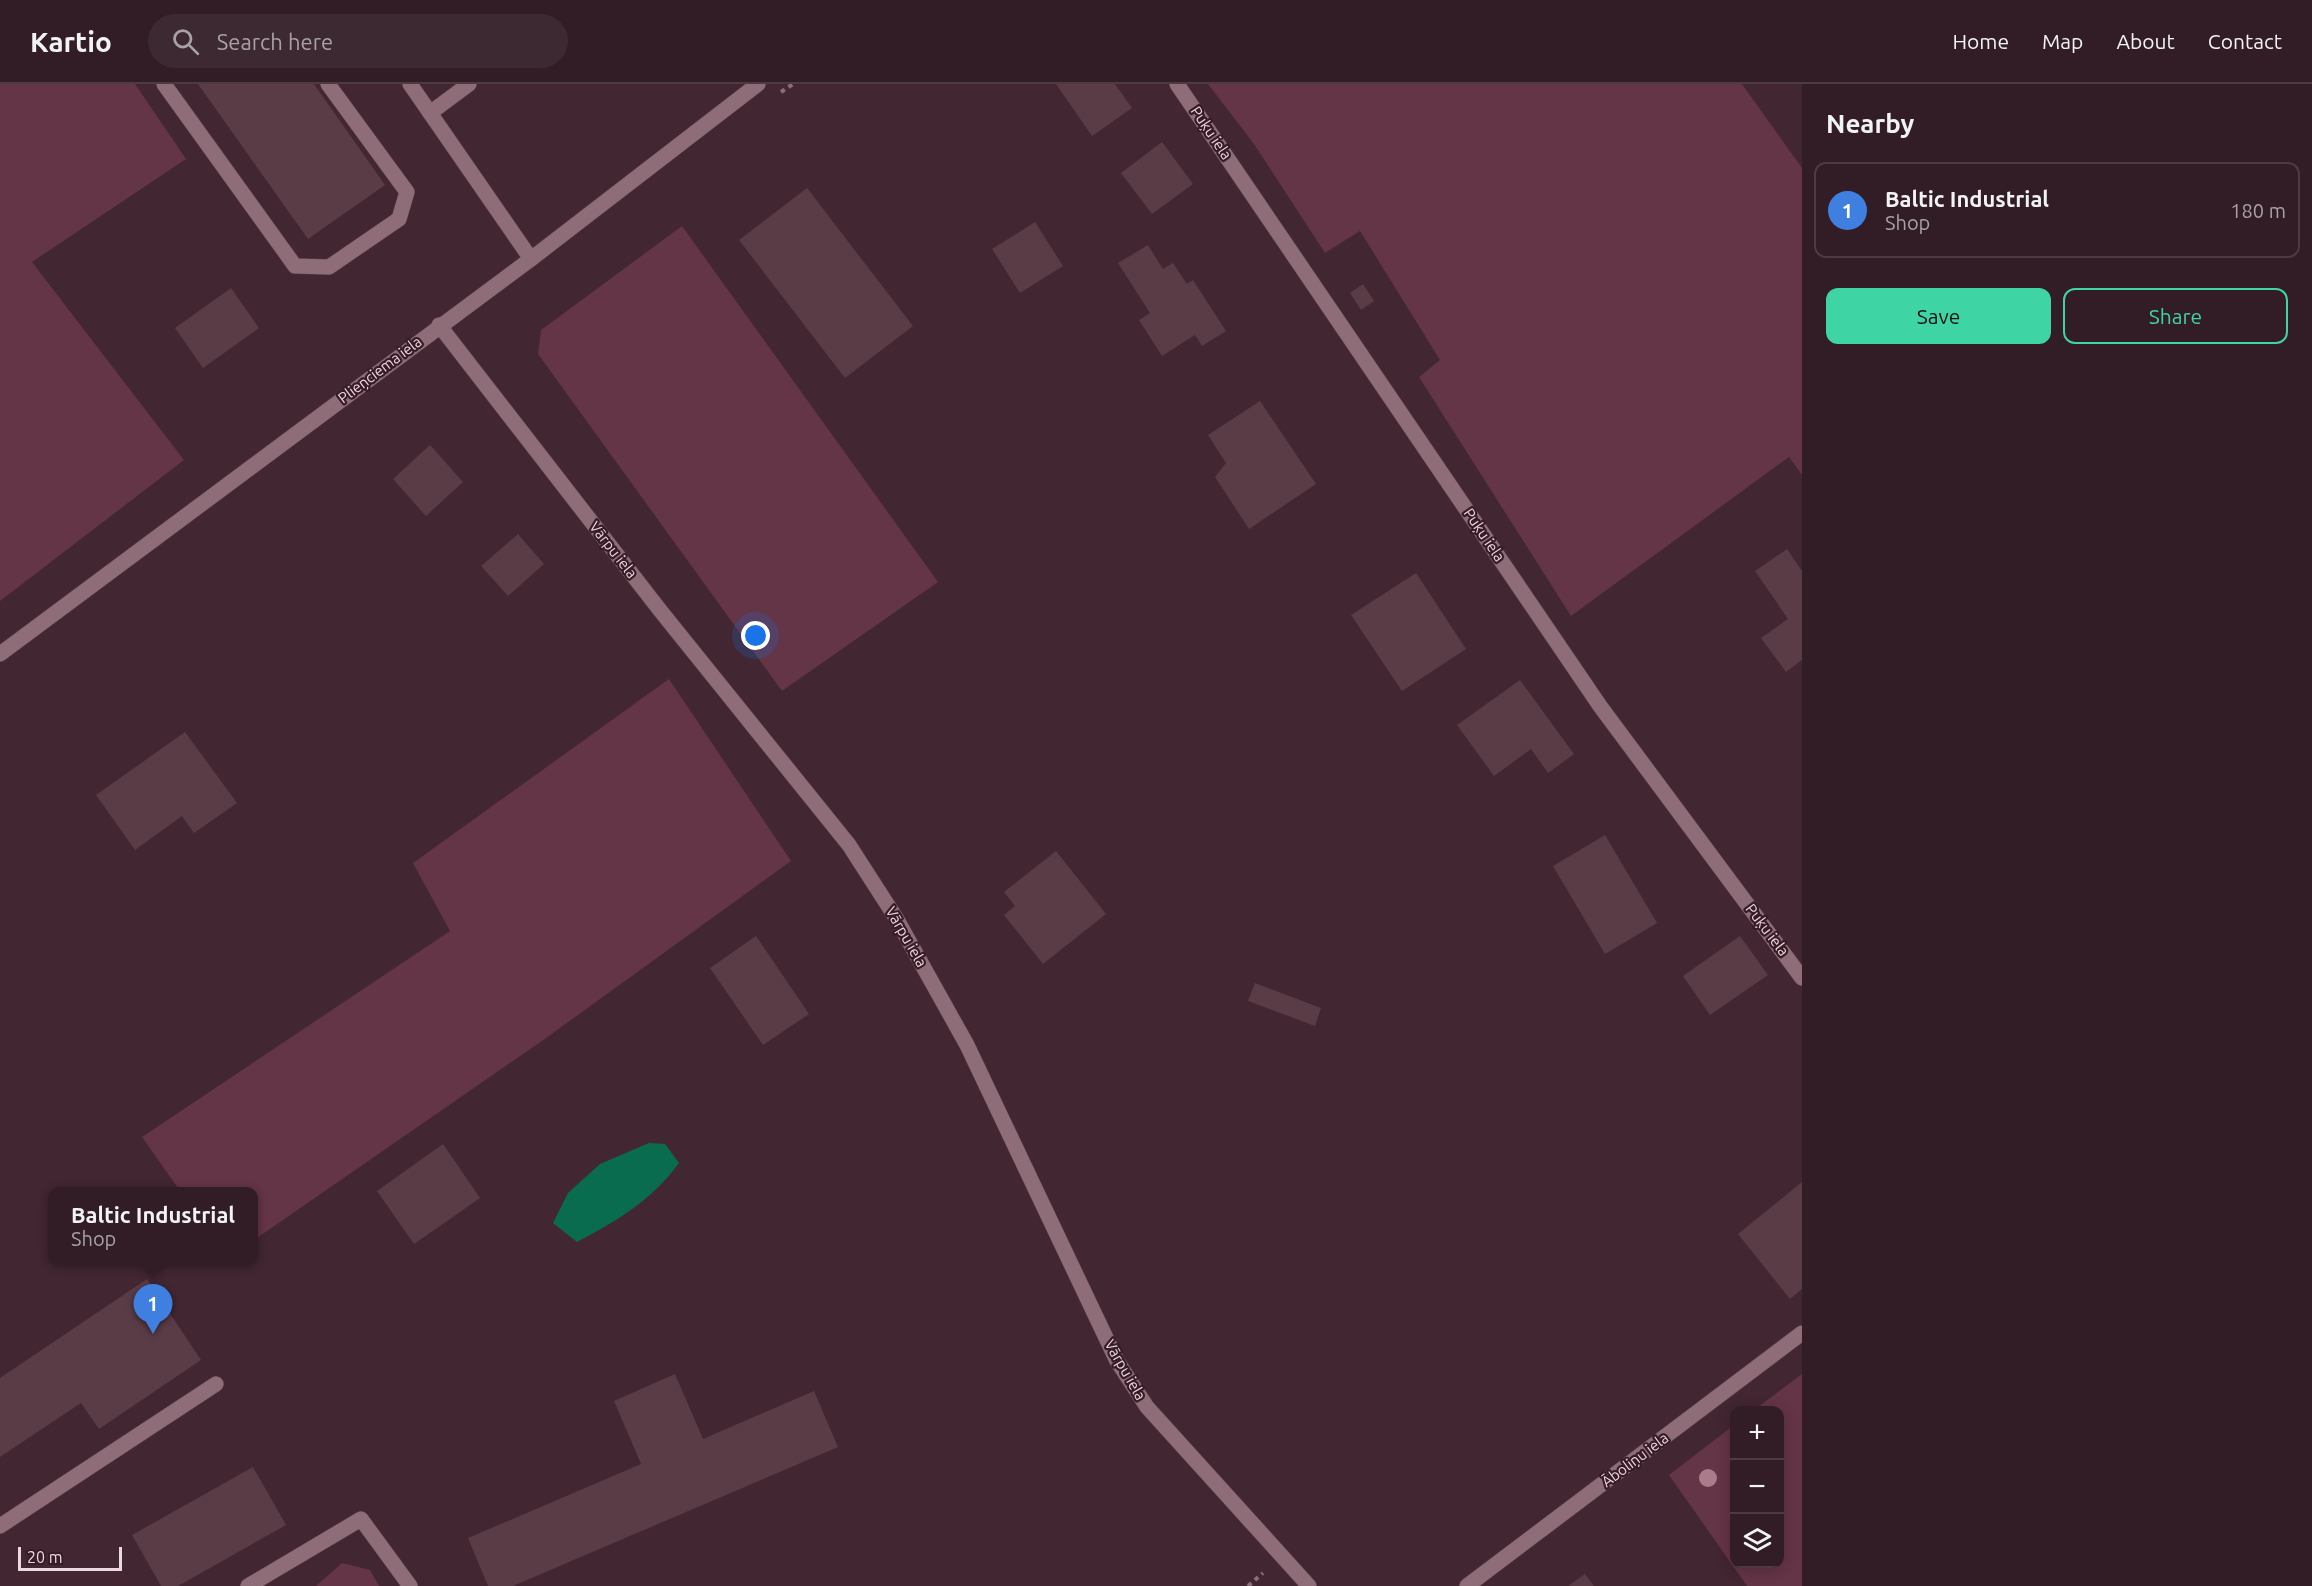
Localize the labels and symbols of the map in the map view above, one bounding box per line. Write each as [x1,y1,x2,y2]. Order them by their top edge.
street label: Puķu iela [1187,103,1235,163]
street label: Plieņciema iela [335,333,425,406]
street label: Puķu iela [1460,505,1508,565]
street label: Vārpu iela [586,518,641,581]
your location [741,621,770,650]
street label: Puķu iela [1742,900,1792,959]
street label: Vārpu iela [882,903,931,970]
pin: 1 [134,1284,172,1334]
street label: Vārpu iela [1101,1336,1150,1403]
street label: Āboliņu iela [1598,1429,1671,1490]
scale bar [18,1544,122,1572]

